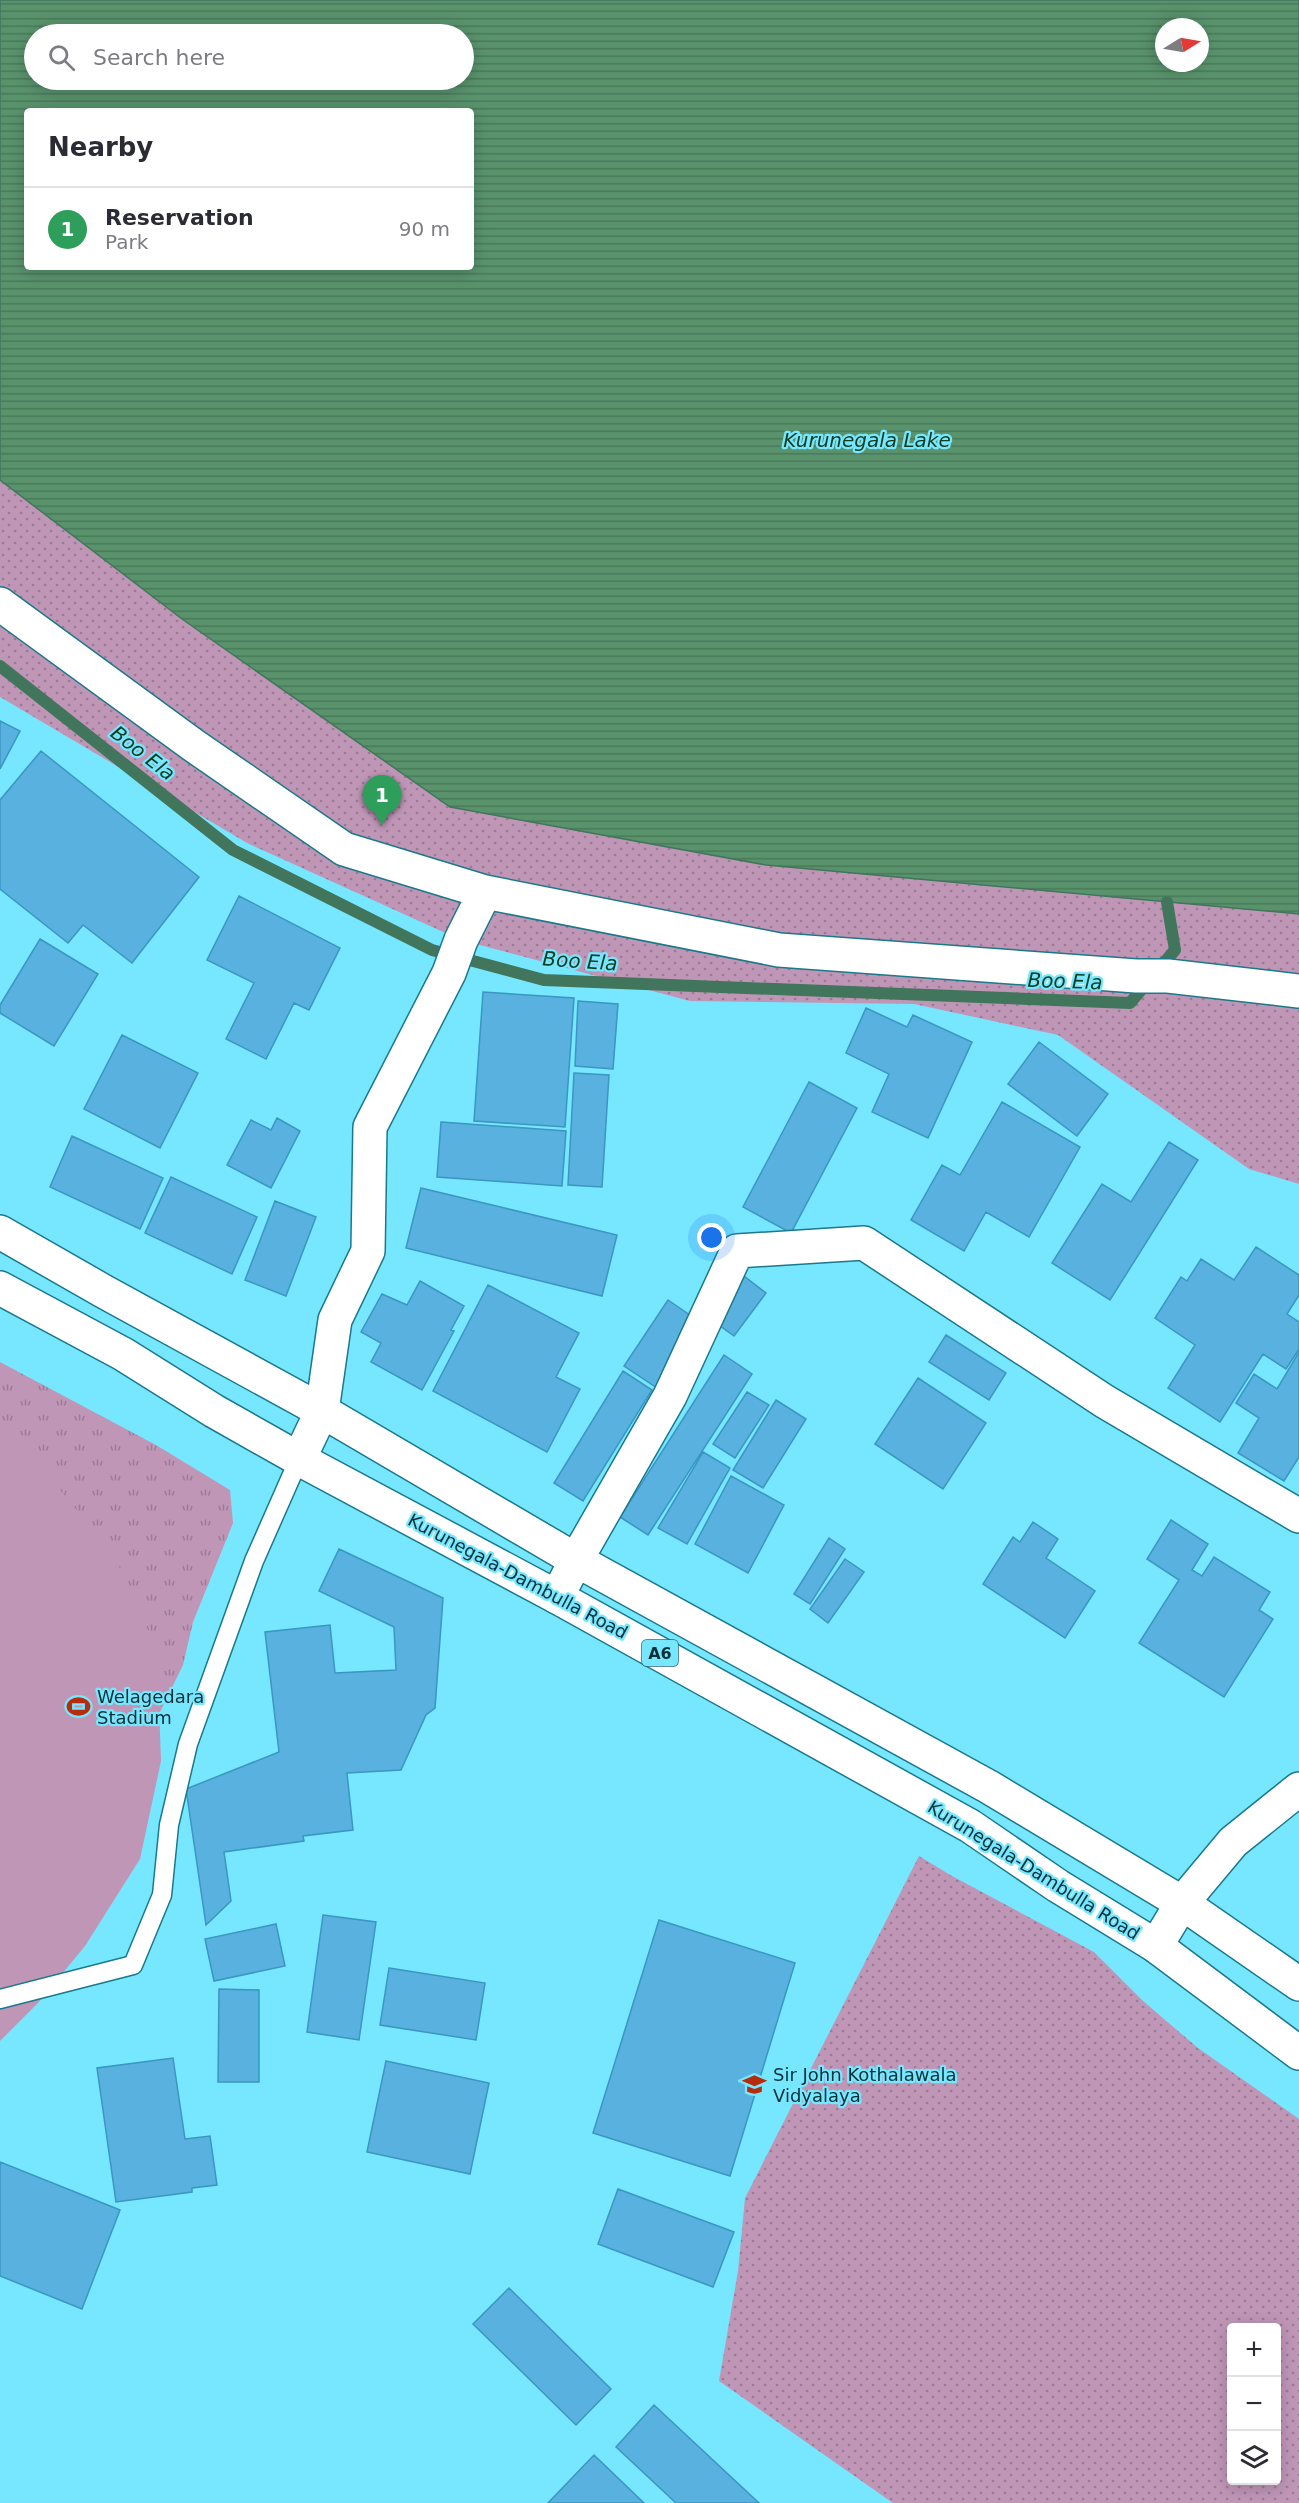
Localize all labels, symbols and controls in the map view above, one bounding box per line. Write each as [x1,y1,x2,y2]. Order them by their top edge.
north arrow [1155,18,1209,72]
search box [24,24,474,90]
icon: search [45,41,78,74]
text: Search here [93,45,225,70]
text: Nearby [48,132,153,162]
text: Reservation [105,205,254,230]
text: 1 [61,217,74,241]
text: 90 m [399,217,450,241]
text: Park [105,230,148,254]
water label: Kurunegala Lake [783,428,951,452]
water label: Boo Ela [106,720,180,786]
pin: 1 [362,776,401,825]
water label: Boo Ela [542,946,618,976]
water label: Boo Ela [1027,968,1103,994]
your location [697,1223,726,1252]
street label: Kurunegala-Dambulla Road [405,1509,631,1643]
road number: A6 [642,1640,678,1666]
place label: Welagedara Stadium [97,1686,204,1728]
sports icon: Welagedara Stadium [66,1693,92,1719]
street label: Kurunegala-Dambulla Road [924,1796,1144,1944]
place label: Sir John Kothalawala Vidyalaya [773,2064,957,2106]
school or university icon: Sir John Kothalawala Vidyalaya [742,2071,768,2097]
map controls [1227,2323,1281,2485]
button: + [1227,2323,1281,2377]
button: − [1227,2377,1281,2431]
button: layers [1227,2431,1281,2485]

